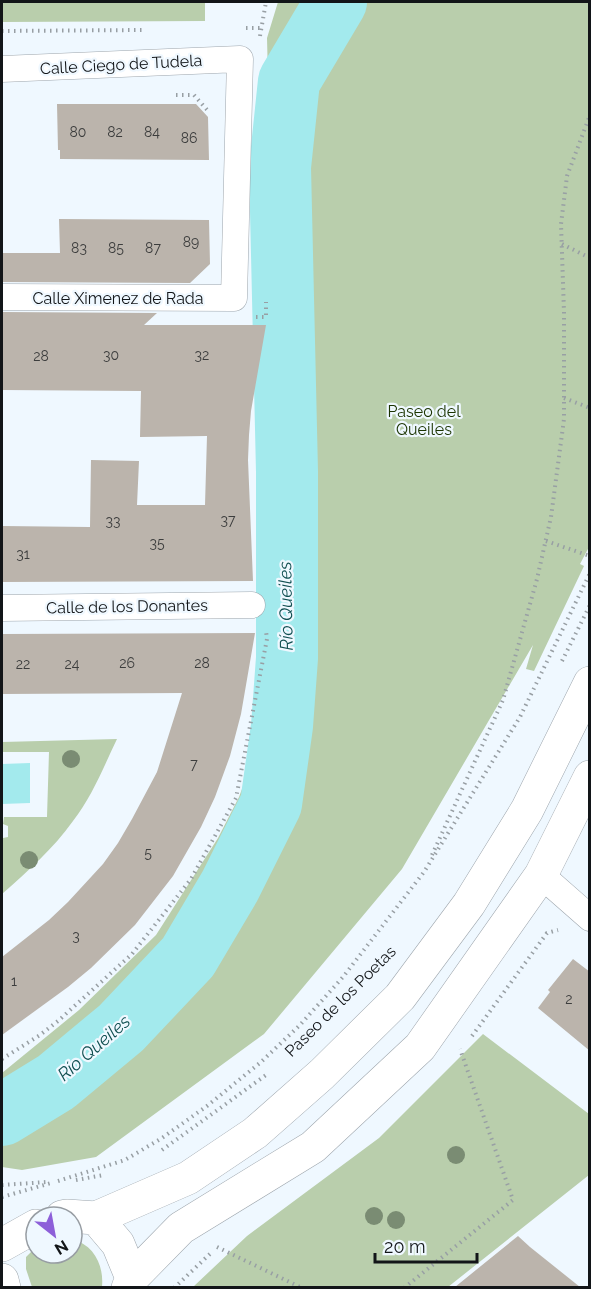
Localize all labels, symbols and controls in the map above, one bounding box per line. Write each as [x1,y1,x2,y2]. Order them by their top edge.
street label: Calle Ciego de Tudela [39,51,203,78]
house number: 80 [70,124,86,140]
house number: 82 [107,124,123,140]
house number: 84 [144,124,160,140]
house number: 86 [181,130,197,146]
house number: 89 [183,234,199,250]
house number: 83 [71,240,87,256]
house number: 85 [108,240,124,256]
house number: 87 [145,240,161,256]
street label: Calle Ximenez de Rada [32,289,204,308]
house number: 30 [103,347,119,363]
house number: 32 [195,347,209,363]
house number: 28 [33,348,49,364]
park label: Paseo del Queiles [388,402,461,439]
house number: 37 [221,512,236,528]
house number: 33 [106,513,120,529]
house number: 35 [149,535,165,551]
house number: 31 [16,546,30,562]
water label: Río Queiles [274,561,297,651]
street label: Calle de los Donantes [46,596,208,617]
house number: 26 [119,655,135,671]
house number: 28 [194,655,210,671]
house number: 22 [16,656,30,672]
house number: 24 [65,656,80,672]
house number: 7 [190,756,198,772]
house number: 5 [144,845,152,861]
house number: 3 [72,928,80,944]
street label: Paseo de los Poetas [281,942,400,1061]
house number: 1 [11,973,17,989]
house number: 2 [565,991,573,1007]
water label: Río Queiles [53,1010,135,1085]
north arrow [24,1205,84,1265]
scale bar [375,1226,477,1264]
text: N [51,1236,72,1259]
text: 20 m [384,1236,426,1257]

